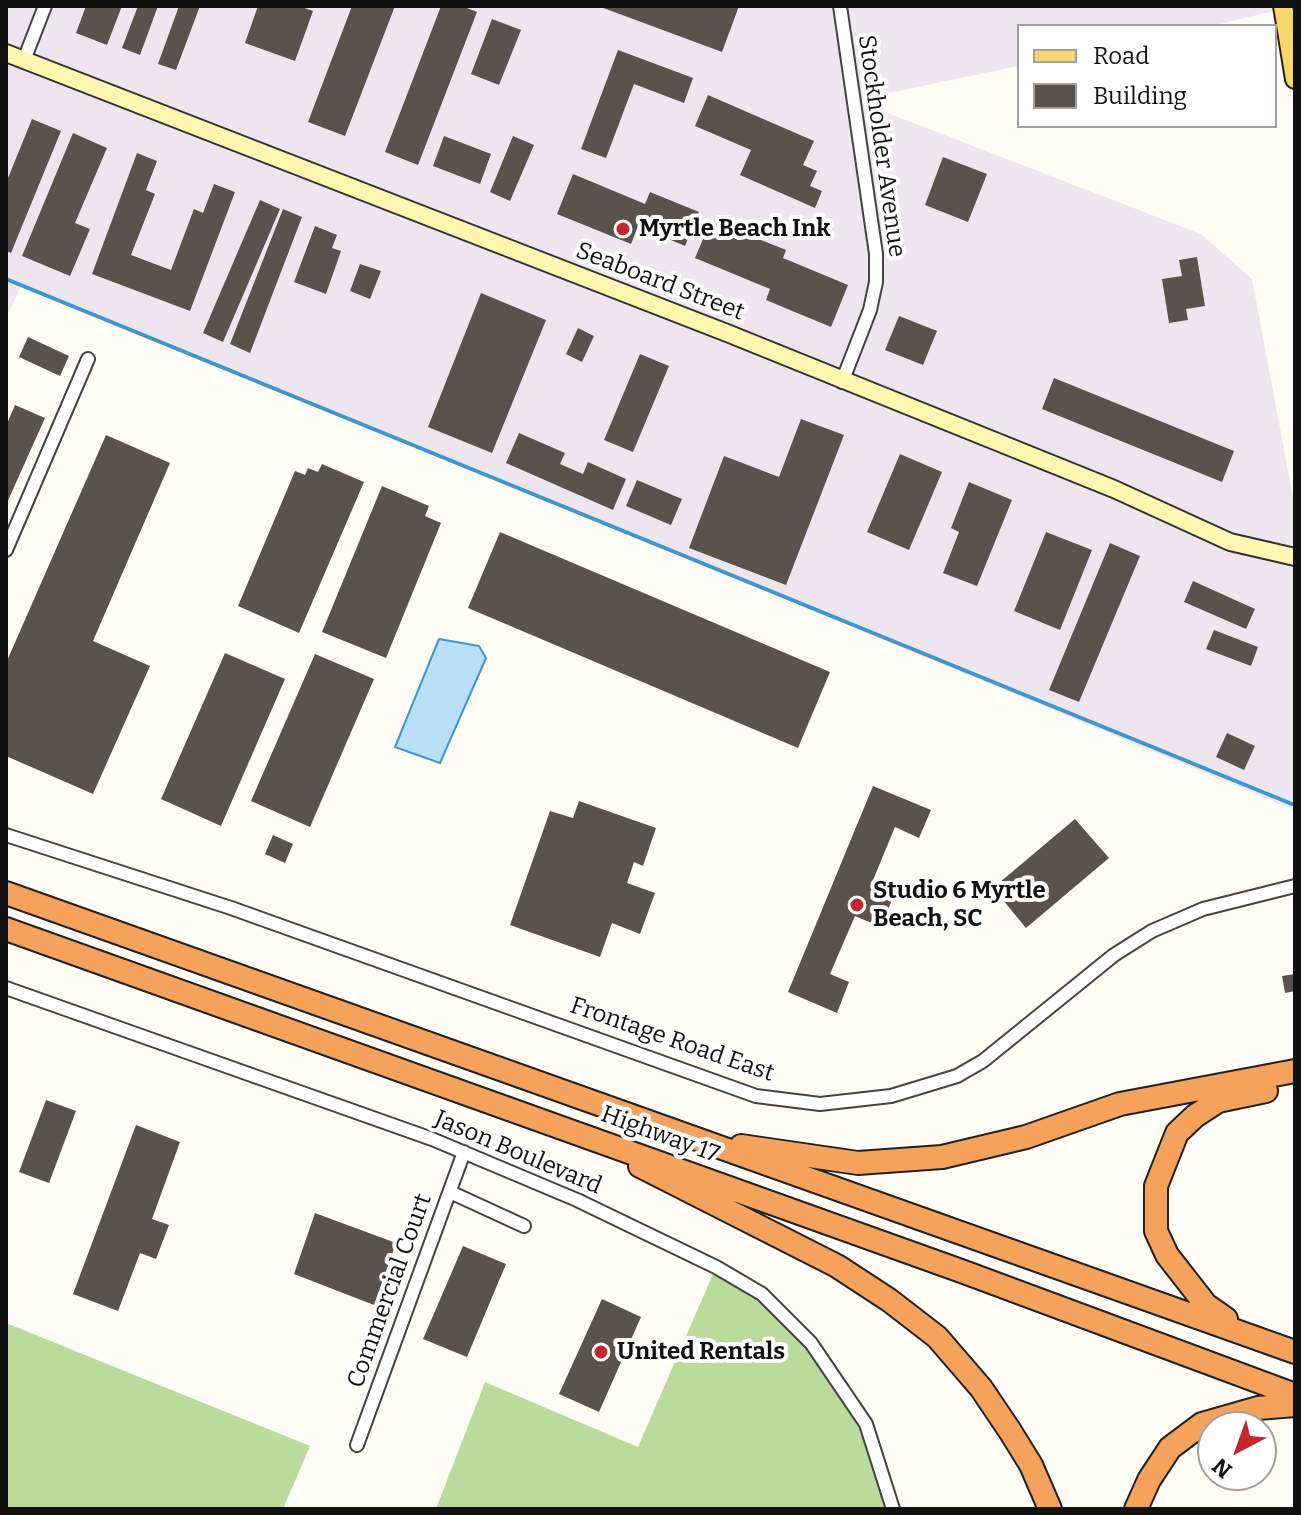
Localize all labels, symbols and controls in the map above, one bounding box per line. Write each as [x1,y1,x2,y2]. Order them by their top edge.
legend [1017,24,1277,128]
street label: Stockholder Avenue [851,33,911,259]
text: Road [1093,42,1149,70]
text: Building [1093,82,1187,110]
place label: Myrtle Beach Ink [639,215,830,243]
marker: Myrtle Beach Ink [614,220,632,238]
street label: Seaboard Street [572,237,748,327]
place label: Studio 6 Myrtle Beach, SC [873,877,1046,933]
marker: Studio 6 Myrtle Beach, SC [848,896,866,914]
street label: Frontage Road East [566,992,778,1088]
street label: Highway 17 [597,1100,723,1170]
street label: Jason Boulevard [430,1105,606,1201]
street label: Commercial Court [342,1190,438,1392]
place label: United Rentals [617,1338,785,1366]
marker: United Rentals [592,1343,610,1361]
north arrow [1197,1411,1277,1491]
text: N [1207,1452,1238,1484]

